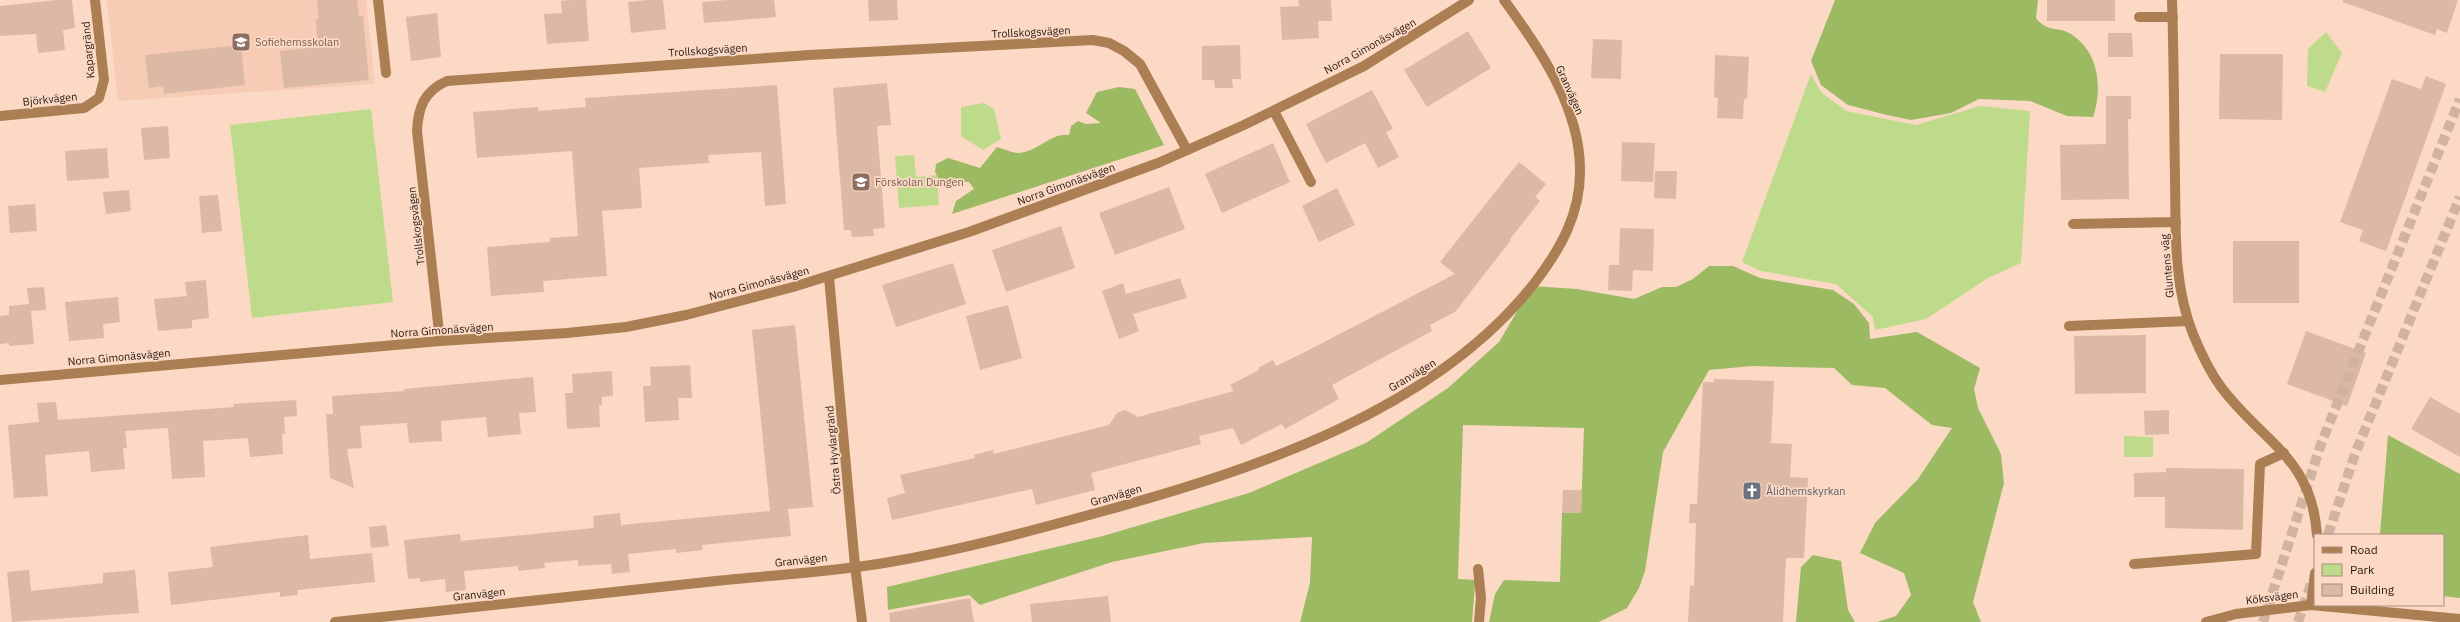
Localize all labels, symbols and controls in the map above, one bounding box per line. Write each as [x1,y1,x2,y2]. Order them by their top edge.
street label: Norra Gimonäsvägen [1321,15,1419,77]
street label: Kapargränd [79,21,97,79]
street label: Trollskogsvägen [991,23,1071,41]
school or university icon: Sofiehemsskolan [230,31,252,53]
place label: Sofiehemsskolan [255,35,339,49]
street label: Trollskogsvägen [668,40,748,60]
street label: Granvägen [1553,63,1587,117]
street label: Björkvägen [22,89,78,109]
street label: Norra Gimonäsvägen [1015,160,1117,208]
school or university icon: Förskolan Dungen [850,171,872,193]
place label: Förskolan Dungen [875,175,964,189]
street label: Trollskogsvägen [404,186,428,266]
street label: Gluntens väg [2157,233,2177,299]
street label: Norra Gimonäsvägen [707,263,811,303]
street label: Norra Gimonäsvägen [390,319,494,341]
street label: Norra Gimonäsvägen [67,346,171,368]
street label: Granvägen [1386,355,1438,395]
street label: Östra Hyvlargränd [822,405,844,495]
church icon: Ålidhemskyrkan [1741,480,1763,502]
street label: Granvägen [1089,481,1143,509]
place label: Ålidhemskyrkan [1766,484,1846,498]
legend [2314,534,2444,606]
text: Road [2350,542,2378,557]
street label: Granvägen [774,550,828,570]
text: Park [2350,562,2375,577]
text: Building [2350,582,2395,597]
street label: Granvägen [452,584,506,604]
street label: Köksvägen [2245,587,2299,607]

